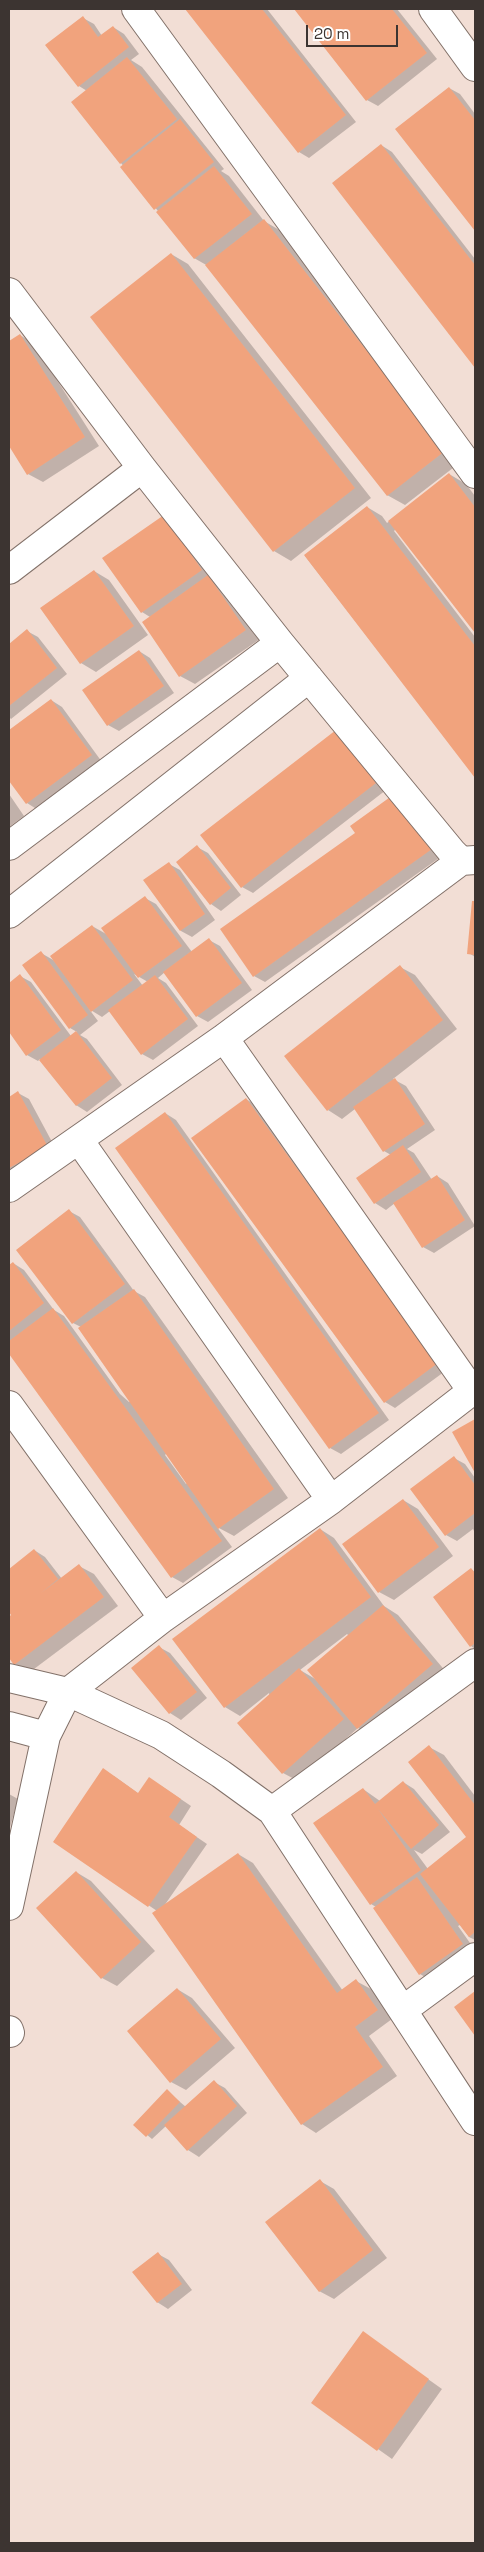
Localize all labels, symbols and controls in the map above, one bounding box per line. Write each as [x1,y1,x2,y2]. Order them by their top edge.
scale bar [309,15,402,47]
text: 20 m [314,24,349,43]

